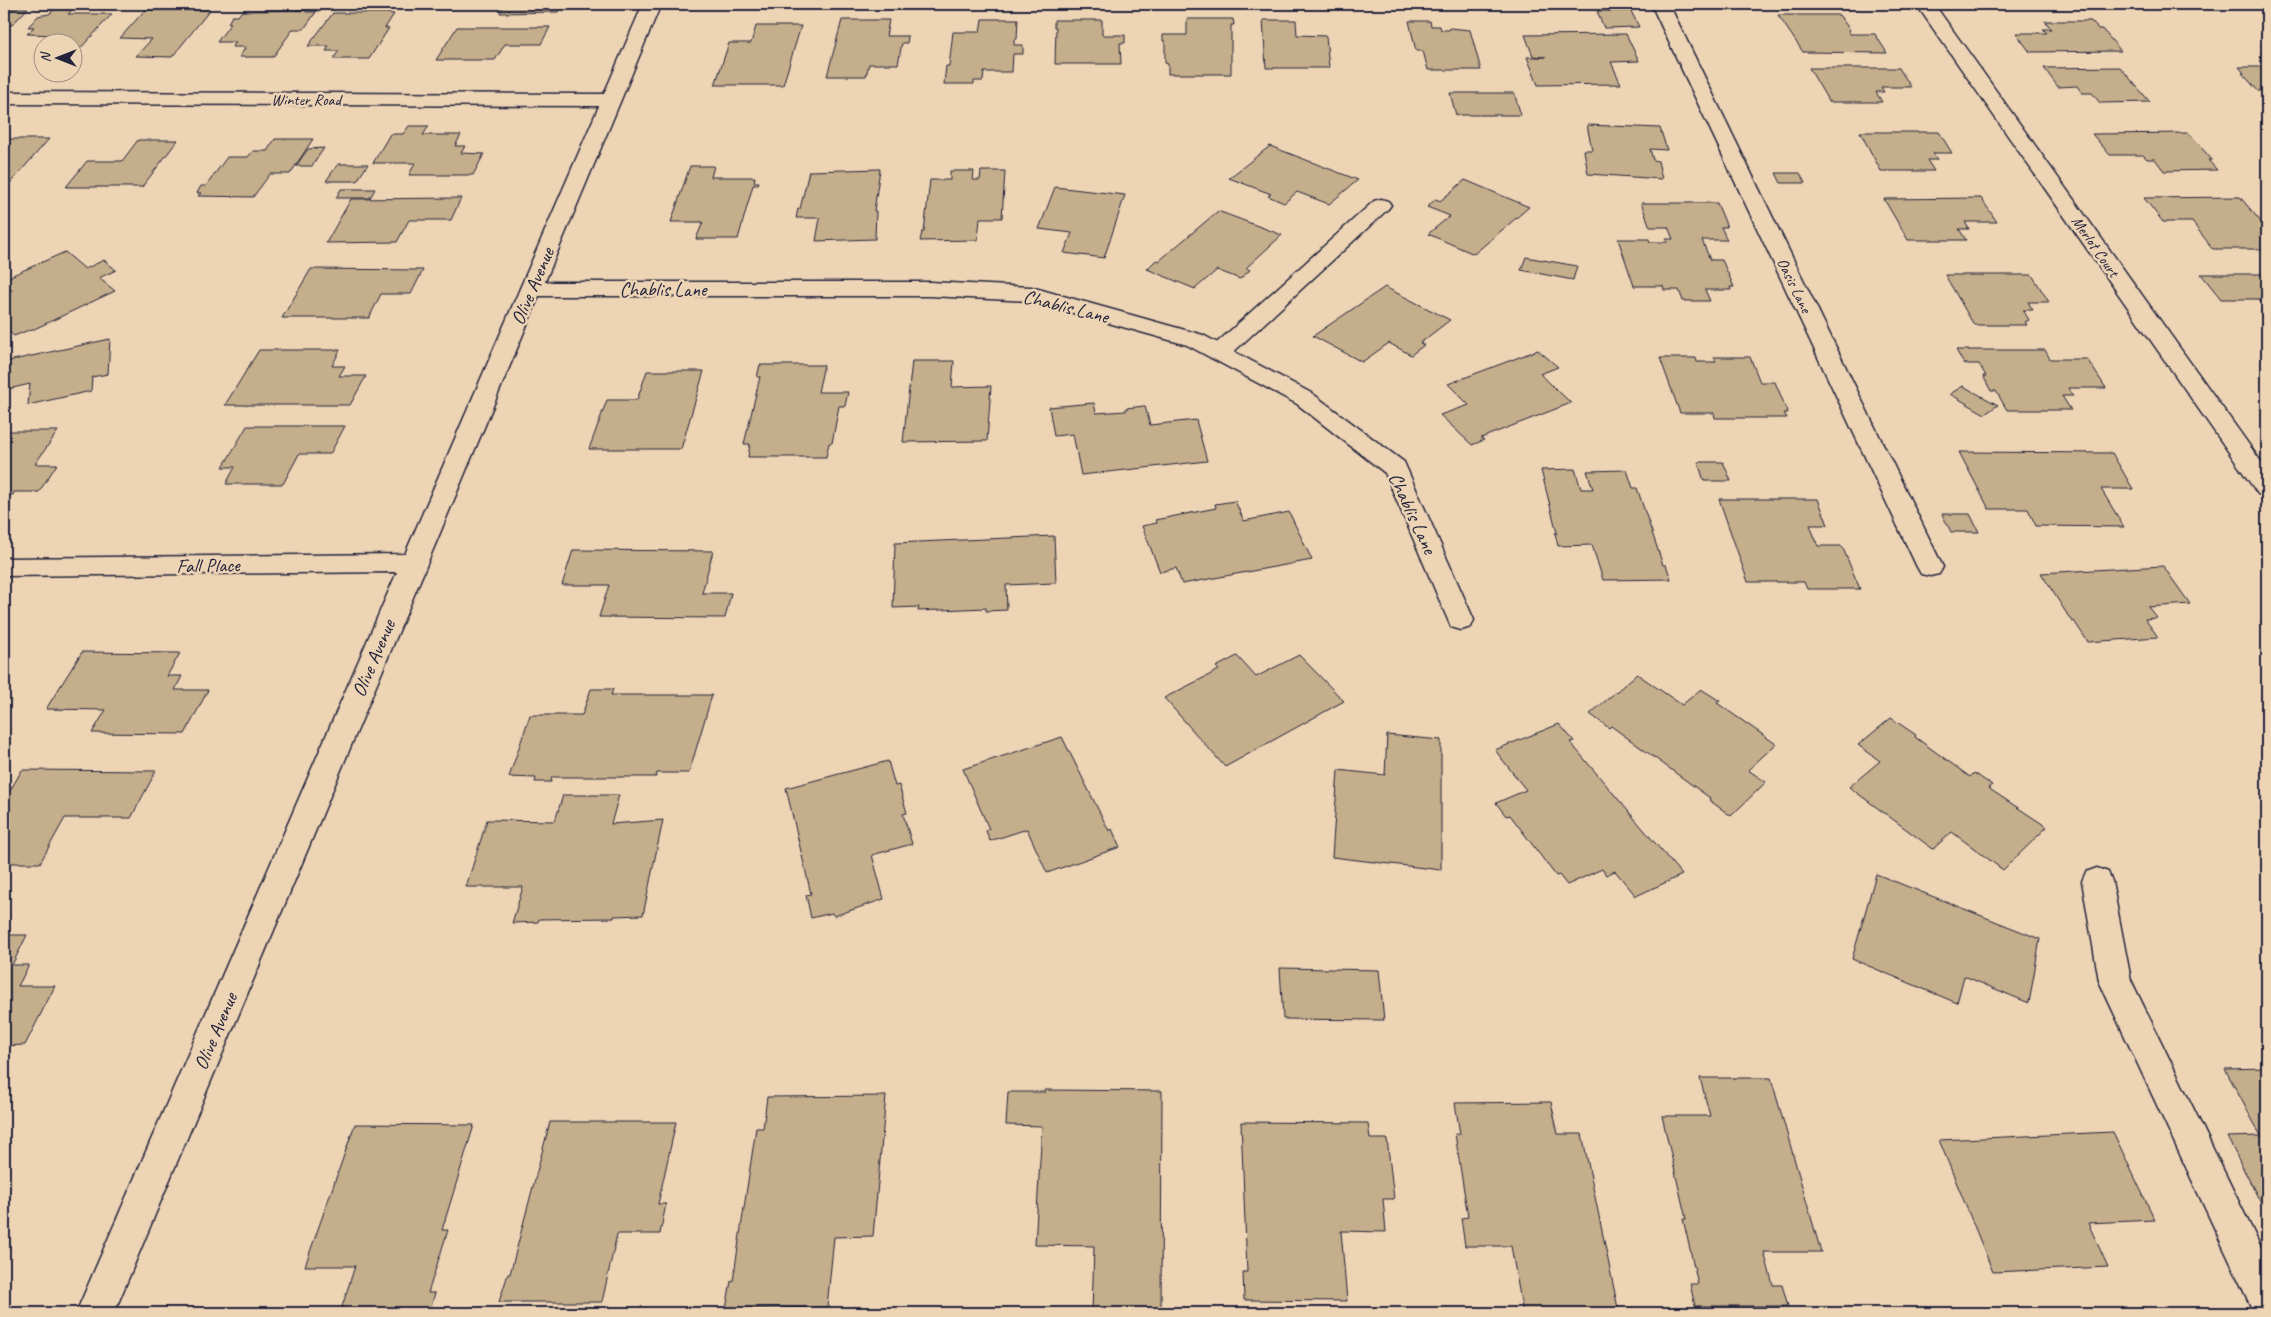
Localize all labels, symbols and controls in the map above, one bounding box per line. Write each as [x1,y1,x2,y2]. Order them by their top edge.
north arrow [32,32,82,82]
text: N [37,51,54,62]
street label: Winter Road [271,90,344,110]
street label: Merlot Court [2067,212,2124,282]
street label: Olive Avenue [505,243,560,328]
street label: Oasis Lane [1772,255,1817,318]
street label: Chablis Lane [619,277,708,302]
street label: Chablis Lane [1021,284,1113,330]
street label: Chablis Lane [1383,468,1443,559]
street label: Fall Place [176,552,241,579]
street label: Olive Avenue [346,615,401,700]
street label: Olive Avenue [188,988,243,1073]

